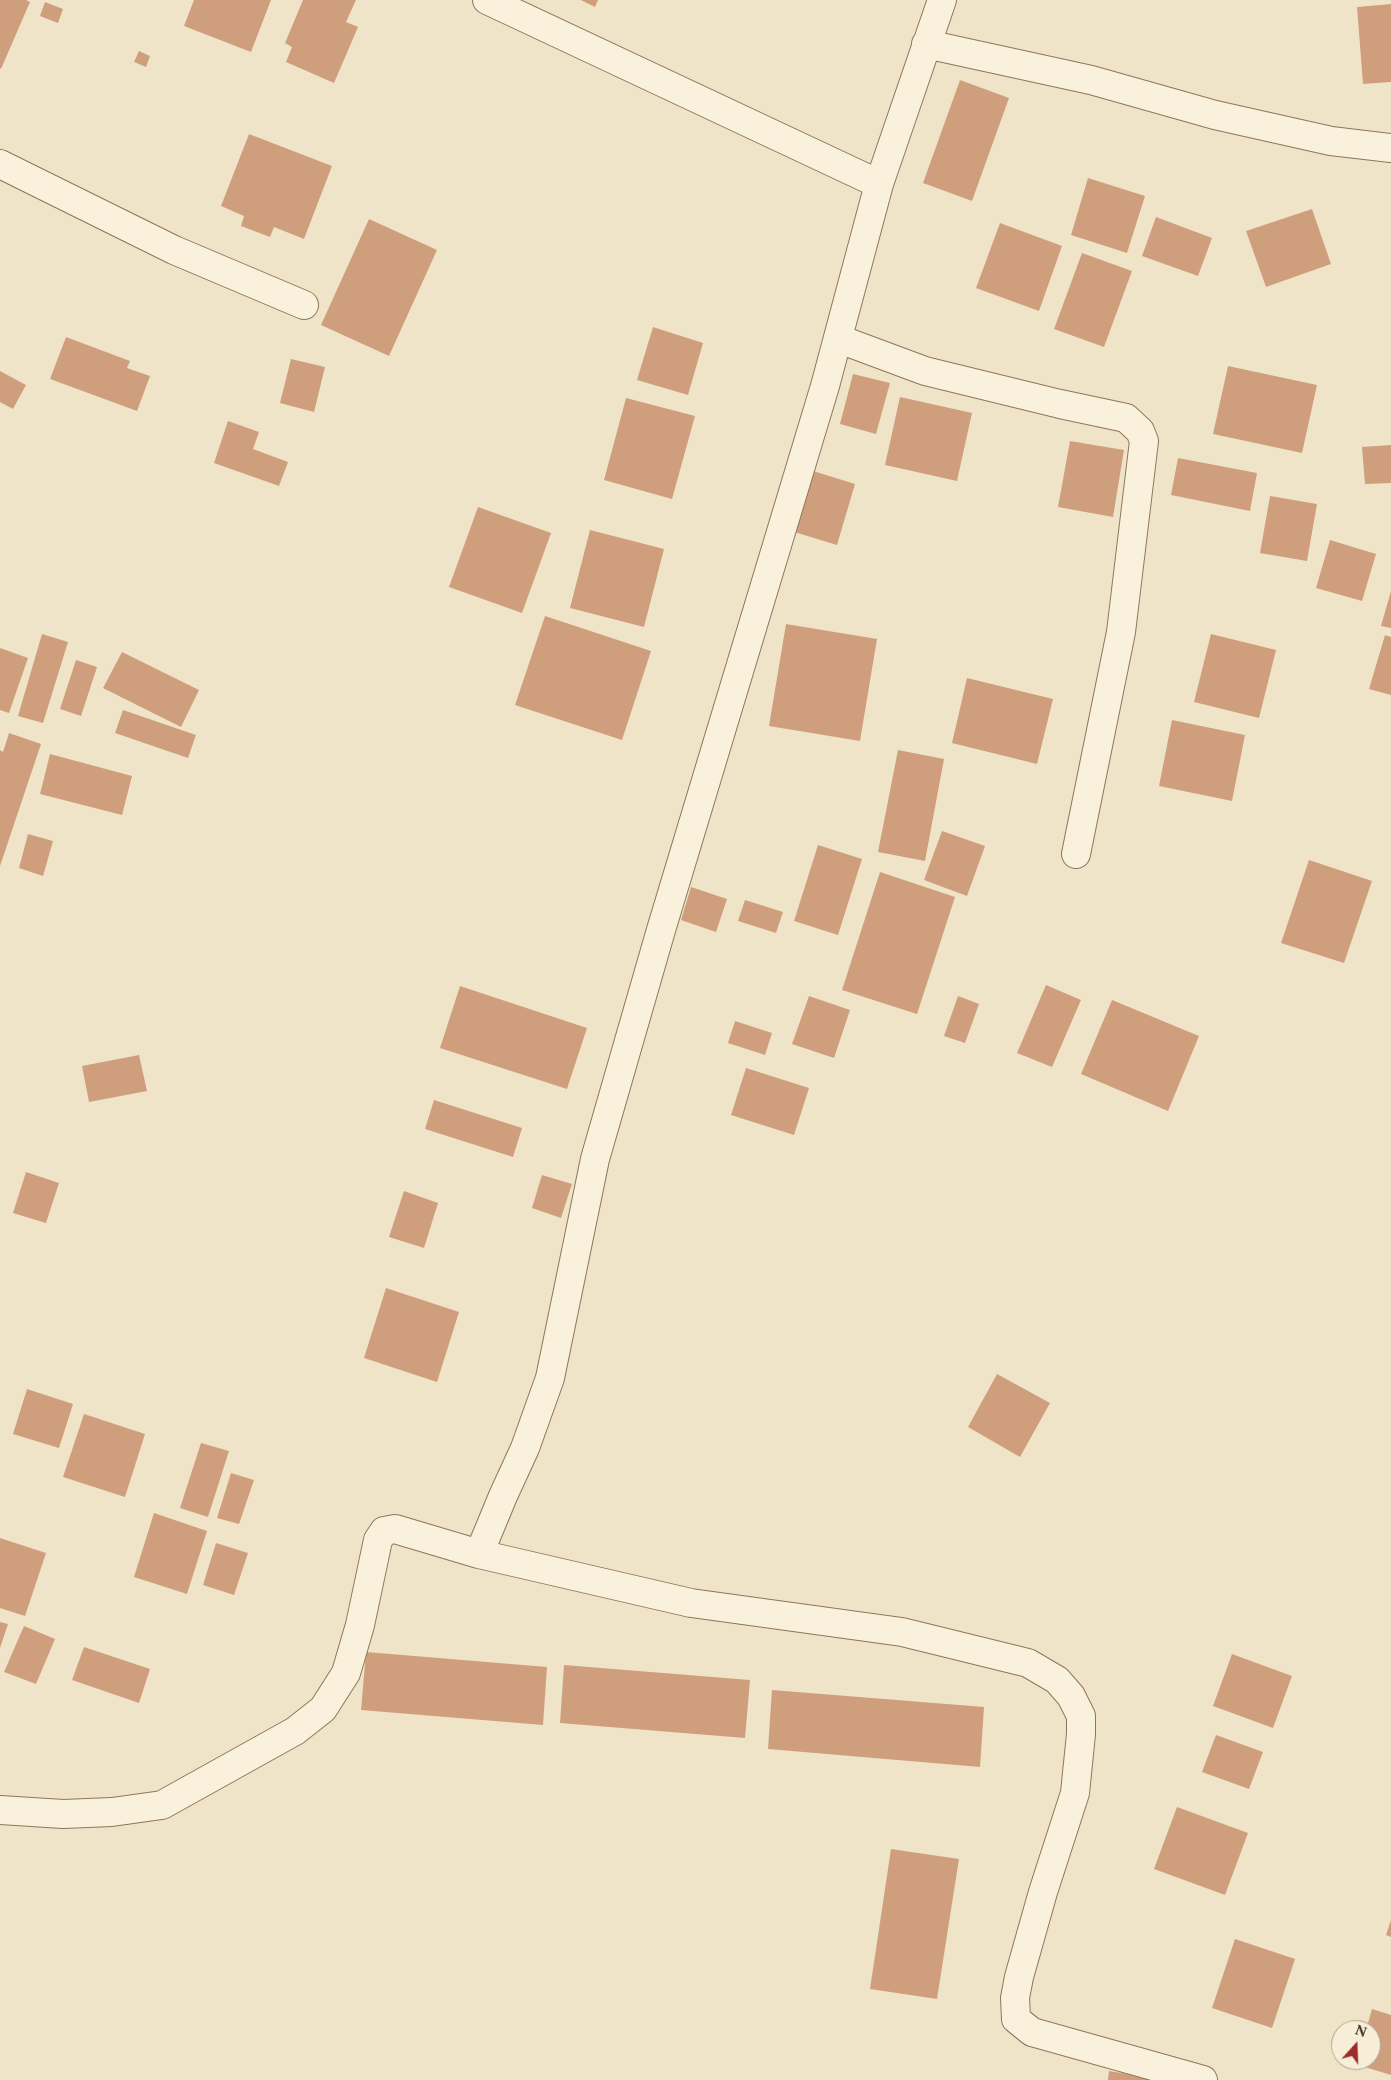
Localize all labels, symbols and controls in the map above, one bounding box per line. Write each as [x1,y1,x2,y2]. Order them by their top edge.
north arrow [1331,2020,1381,2070]
text: N [1352,2020,1370,2043]

